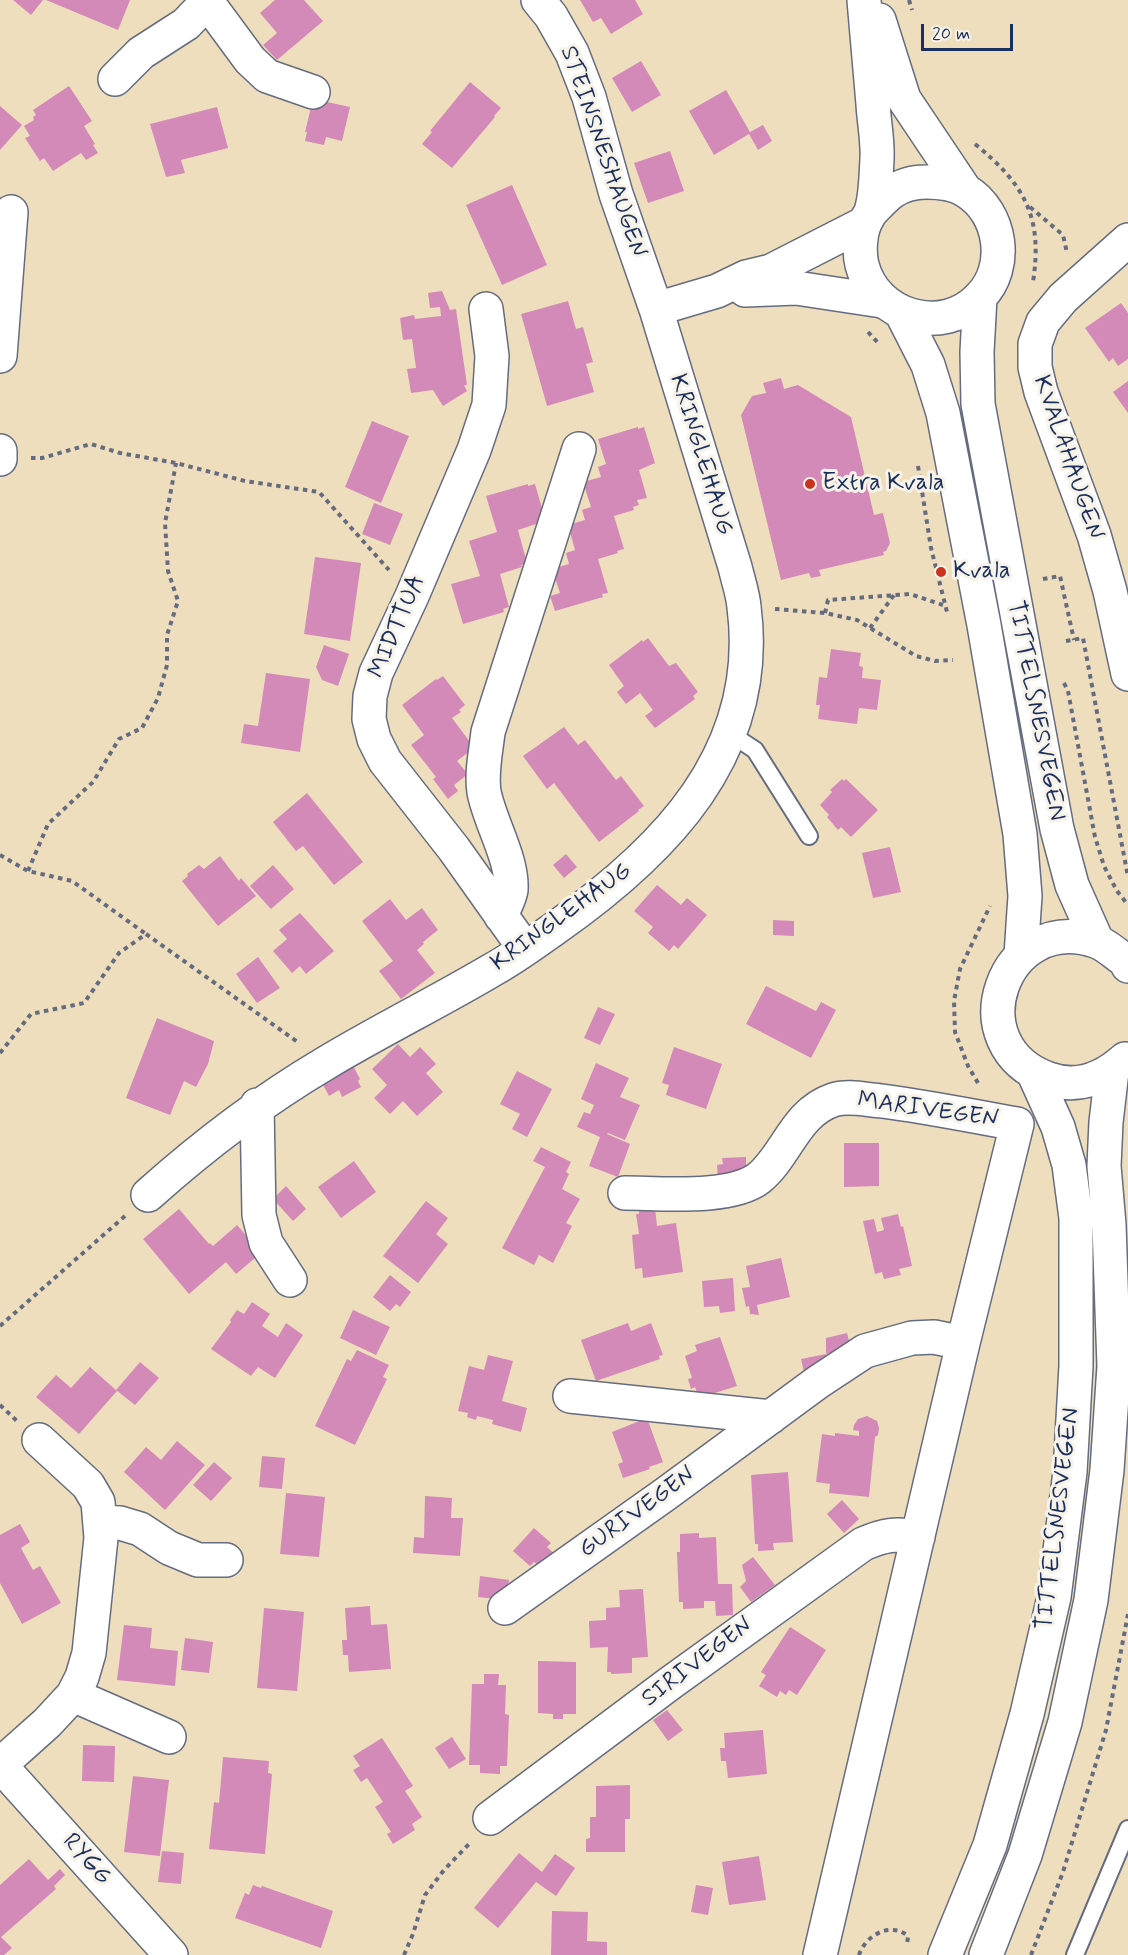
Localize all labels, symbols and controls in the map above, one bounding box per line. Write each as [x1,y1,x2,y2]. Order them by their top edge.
scale bar [924,12,1016,50]
text: 20 m [932,22,970,46]
street label: STEINSNESHAUGEN [552,43,652,261]
street label: KRINGLEHAUG [662,371,738,539]
street label: KVALAHAUGEN [1025,372,1109,544]
place label: Extra Kvala [822,470,945,498]
marker: Extra Kvala [803,477,817,491]
place label: Kvala [953,558,1010,586]
marker: Kvala [934,565,948,579]
street label: MIDTTUA [363,571,433,683]
street label: TITTELSNESVEGEN [1000,598,1070,824]
street label: KRINGLEHAUG [486,857,638,979]
street label: MARIVEGEN [855,1087,1001,1135]
street label: TITTELSNESVEGEN [1031,1406,1087,1632]
street label: GURIVEGEN [574,1461,702,1565]
street label: SIRIVEGEN [637,1612,759,1714]
street label: RYGG [55,1828,117,1892]

